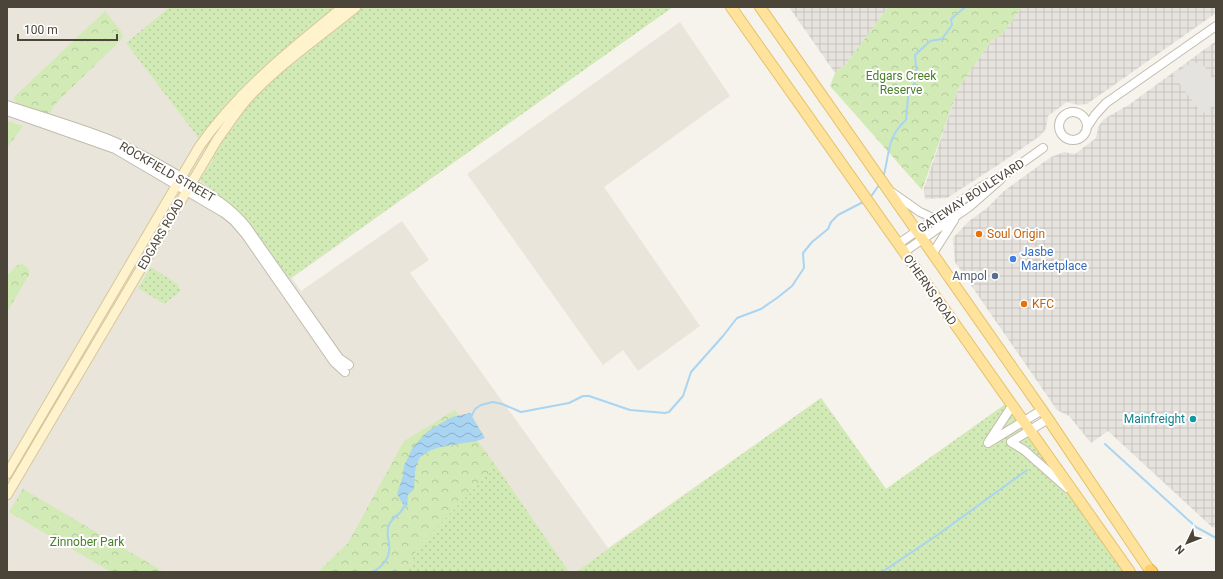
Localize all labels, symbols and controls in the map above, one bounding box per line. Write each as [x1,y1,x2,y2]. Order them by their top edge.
scale bar [18,16,117,42]
text: 100 m [24,23,58,37]
park label: Edgars Creek Reserve [866,69,937,97]
street label: ROCKFIELD STREET [117,139,217,205]
street label: GATEWAY BOULEVARD [915,156,1027,236]
street label: EDGARS ROAD [135,196,187,272]
place label: Soul Origin [987,227,1045,241]
marker: Soul Origin [974,229,984,239]
place label: Jasbe Marketplace [1021,245,1087,273]
street label: O'HERNS ROAD [900,252,960,328]
marker: Jasbe Marketplace [1008,254,1018,264]
place label: Ampol [952,269,987,283]
marker: Ampol [990,271,1000,281]
place label: KFC [1032,297,1054,311]
marker: KFC [1019,299,1029,309]
place label: Mainfreight [1124,412,1185,426]
marker: Mainfreight [1188,414,1198,424]
north arrow [1167,523,1207,563]
park label: Zinnober Park [50,535,125,549]
text: N [1172,542,1187,557]

